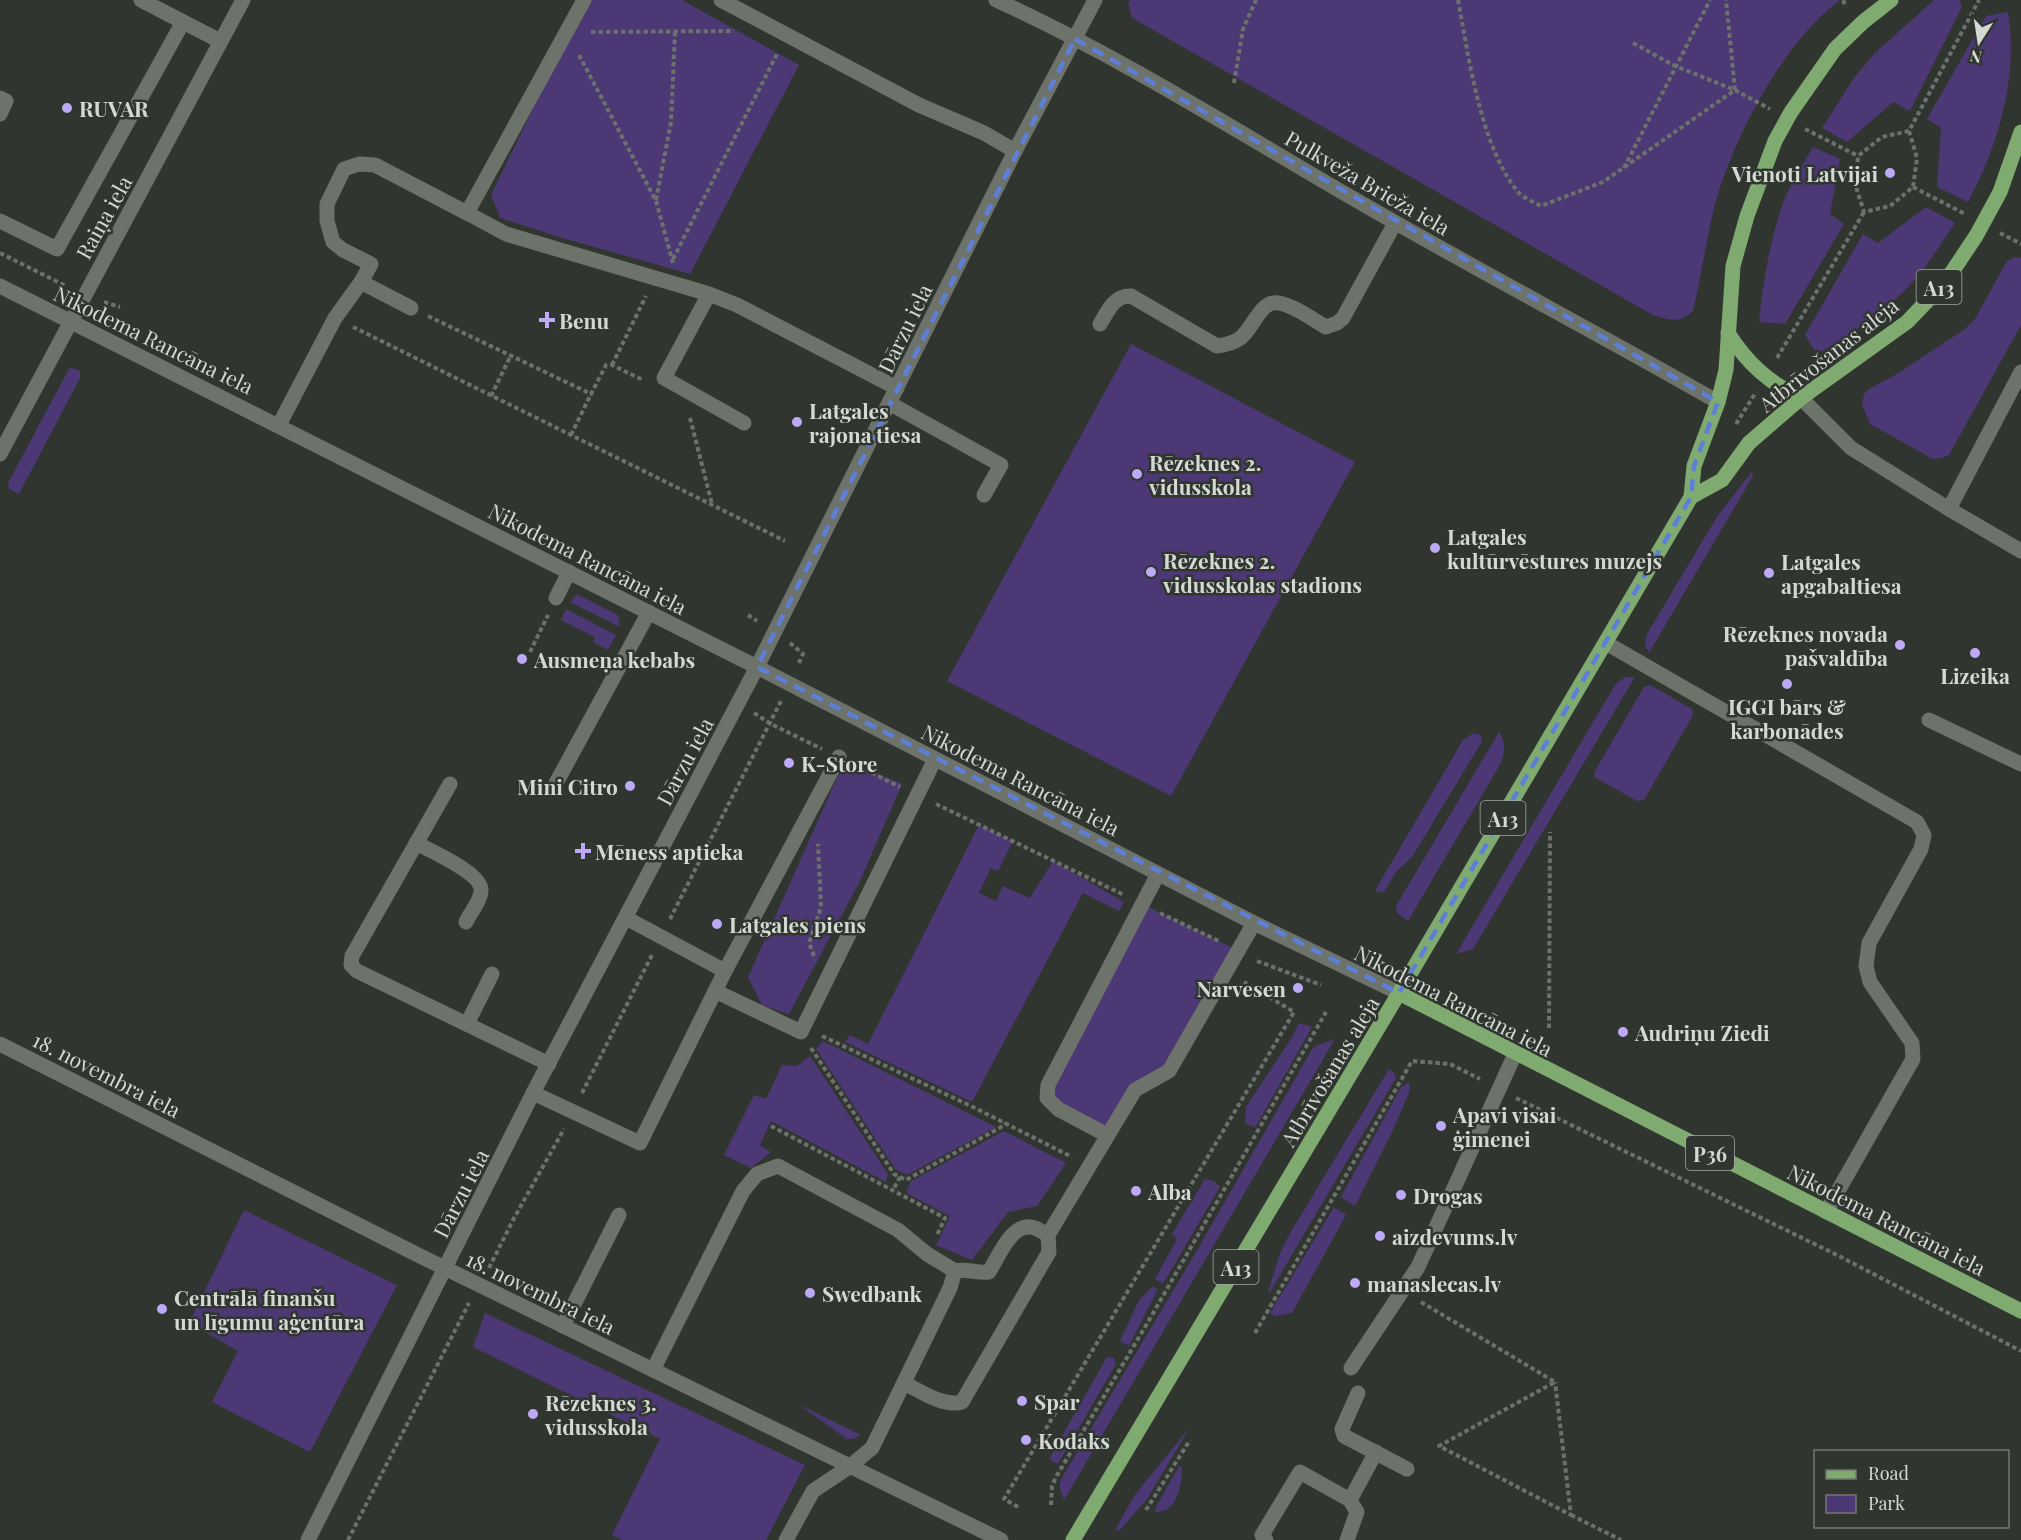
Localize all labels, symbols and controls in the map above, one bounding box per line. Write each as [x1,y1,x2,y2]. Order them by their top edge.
north arrow [1949,12,2009,72]
text: N [1968,46,1984,69]
place label: RUVAR [79,94,149,122]
marker: RUVAR [60,101,74,115]
street label: Pulkveža Brieža iela [1280,123,1456,241]
place label: Vienoti Latvijai [1731,159,1878,187]
marker: Vienoti Latvijai [1883,166,1897,180]
street label: Raiņa iela [69,170,139,264]
road number: A13 [1916,270,1962,304]
street label: Dārzu iela [870,278,938,377]
street label: Nikodema Rancāna iela [50,279,259,400]
street label: Atbrīvošanas aleja [1752,290,1904,418]
place label: Benu [559,306,609,334]
marker: Benu [540,313,554,327]
place label: Latgales rajona tiesa [809,396,921,448]
marker: Latgales rajona tiesa [790,415,804,429]
place label: Rēzeknes 2. vidusskola [1148,448,1262,500]
marker: Rēzeknes 2. vidusskola [1130,467,1144,481]
street label: Nikodema Rancāna iela [484,496,692,620]
place label: Latgales kultūrvēstures muzejs [1447,522,1662,574]
marker: Latgales kultūrvēstures muzejs [1428,541,1442,555]
place label: Rēzeknes 2. vidusskolas stadions [1162,546,1362,598]
place label: Latgales apgabaltiesa [1781,547,1902,599]
marker: Rēzeknes 2. vidusskolas stadions [1144,565,1158,579]
marker: Latgales apgabaltiesa [1762,566,1776,580]
place label: Rēzeknes novada pašvaldība [1723,619,1888,671]
marker: Rēzeknes novada pašvaldība [1893,638,1907,652]
place label: Ausmeņa kebabs [533,645,695,674]
marker: Lizeika [1968,646,1982,660]
marker: Ausmeņa kebabs [515,652,529,666]
place label: Lizeika [1940,661,2010,689]
marker: IGGI bārs & karbonādes [1780,677,1794,691]
place label: IGGI bārs & karbonādes [1728,692,1846,744]
street label: Dārzu iela [649,712,719,810]
street label: Nikodema Rancāna iela [917,717,1125,841]
place label: K-Store [801,749,877,777]
marker: K-Store [782,756,796,770]
place label: Mini Citro [517,772,618,800]
marker: Mini Citro [623,779,637,793]
road number: A13 [1480,801,1526,835]
place label: Mēness aptieka [595,837,744,865]
marker: Mēness aptieka [576,844,590,858]
place label: Latgales piens [729,910,866,938]
marker: Latgales piens [710,917,724,931]
street label: Nikodema Rancāna iela [1350,938,1558,1062]
place label: Narvesen [1197,974,1286,1002]
marker: Narvesen [1291,981,1305,995]
street label: Atbrīvošanas aleja [1273,990,1385,1152]
place label: Audriņu Ziedi [1634,1018,1770,1047]
street label: 18. novembra iela [28,1025,186,1124]
marker: Audriņu Ziedi [1616,1025,1630,1039]
place label: Apavi visai ģimenei [1452,1100,1557,1152]
marker: Apavi visai ģimenei [1434,1119,1448,1133]
road number: P36 [1686,1136,1734,1170]
street label: Dārzu iela [426,1144,494,1242]
street label: Nikodema Rancāna iela [1783,1157,1991,1281]
place label: Alba [1147,1177,1192,1205]
place label: Drogas [1413,1181,1483,1209]
marker: Alba [1129,1184,1143,1198]
marker: Drogas [1394,1188,1408,1202]
place label: aizdevums.lv [1392,1222,1518,1250]
marker: aizdevums.lv [1373,1229,1387,1243]
street label: 18. novembra iela [462,1244,621,1340]
road number: A13 [1214,1250,1258,1284]
place label: manaslecas.lv [1367,1269,1501,1297]
marker: manaslecas.lv [1348,1276,1362,1290]
place label: Swedbank [822,1279,923,1307]
place label: Centrālā finanšu un līgumu aģentūra [174,1283,365,1335]
marker: Swedbank [803,1286,817,1300]
marker: Centrālā finanšu un līgumu aģentūra [155,1302,169,1316]
place label: Spar [1034,1387,1080,1415]
place label: Rēzeknes 3. vidusskola [544,1388,657,1440]
marker: Spar [1015,1394,1029,1408]
marker: Rēzeknes 3. vidusskola [526,1407,540,1421]
place label: Kodaks [1038,1426,1110,1454]
marker: Kodaks [1019,1433,1033,1447]
legend [1814,1450,2009,1528]
text: Road [1868,1461,1909,1485]
text: Park [1868,1491,1905,1515]

